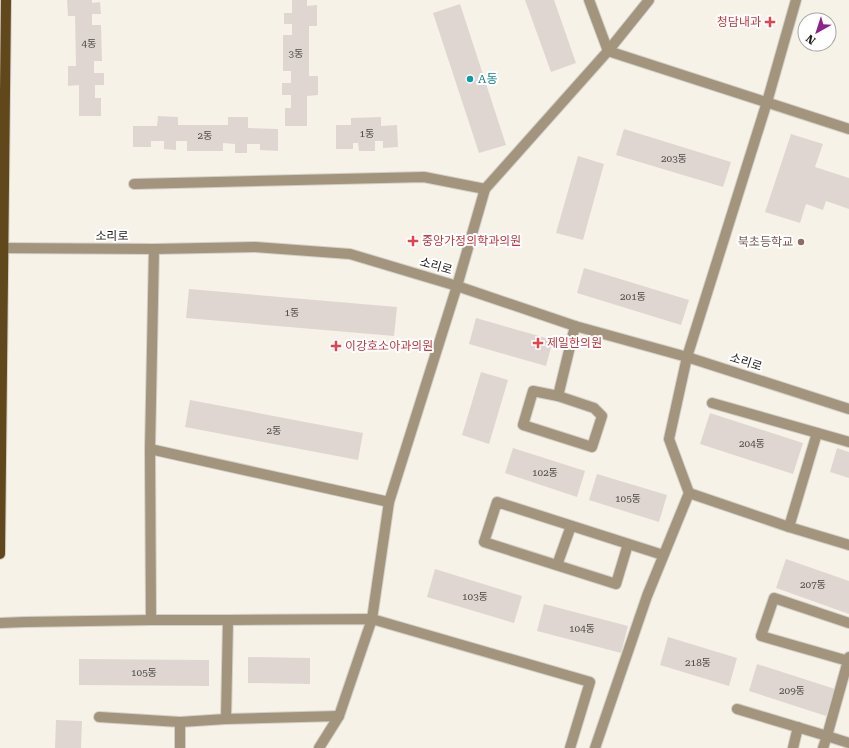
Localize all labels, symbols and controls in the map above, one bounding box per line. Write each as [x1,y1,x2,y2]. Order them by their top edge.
north arrow [797,12,837,52]
place label: 청담내과 [717,15,761,29]
marker: 청담내과 [764,16,776,28]
text: N [803,31,818,47]
house number: 4동 [82,38,96,49]
house number: 3동 [289,48,303,59]
place label: A동 [478,72,497,86]
marker: A동 [465,74,475,84]
house number: 1동 [360,128,374,139]
house number: 2동 [198,130,212,141]
house number: 203동 [661,153,687,164]
street label: 소리로 [95,229,129,243]
place label: 중앙가정의학과의원 [422,234,521,248]
marker: 중앙가정의학과의원 [407,235,419,247]
place label: 북초등학교 [738,235,793,249]
marker: 북초등학교 [796,237,806,247]
street label: 소리로 [418,255,454,277]
house number: 201동 [620,291,646,302]
house number: 1동 [285,307,299,318]
place label: 제일한의원 [547,336,602,350]
marker: 제일한의원 [532,337,544,349]
place label: 이강호소아과의원 [345,339,433,353]
marker: 이강호소아과의원 [330,340,342,352]
street label: 소리로 [728,350,764,374]
house number: 2동 [267,425,281,436]
house number: 204동 [739,438,765,449]
house number: 102동 [532,467,558,478]
house number: 105동 [615,493,641,504]
house number: 207동 [800,579,826,590]
house number: 103동 [462,591,488,602]
house number: 104동 [569,623,595,634]
house number: 218동 [685,657,711,668]
house number: 105동 [131,667,157,678]
house number: 209동 [779,685,805,696]

